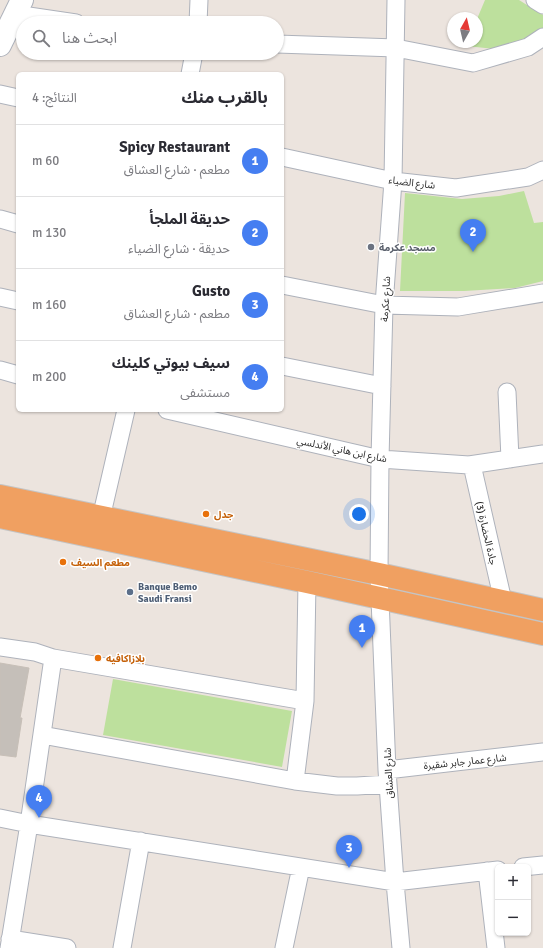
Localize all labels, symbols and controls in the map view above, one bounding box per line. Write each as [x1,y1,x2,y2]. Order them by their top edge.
north arrow [447,12,483,48]
search box [16,16,284,60]
icon: search [30,27,52,49]
text: ابحث هنا [62,29,117,47]
text: بالقرب منك [181,87,268,108]
text: النتائج: 4 [32,90,77,106]
text: Spicy Restaurant [119,138,230,156]
text: 60 m [32,153,59,169]
text: 1 [251,153,259,169]
text: مطعم · شارع العشاق [124,162,230,178]
street label: شارع الضياء [388,174,436,193]
text: حديقة الملجأ [149,210,230,228]
pin: 2 [460,219,486,252]
text: 130 m [32,225,66,241]
text: 2 [251,225,259,241]
text: حديقة · شارع الضياء [128,241,230,257]
marker: مسجد عكرمة [366,242,376,252]
place label: مسجد عكرمة [379,242,436,254]
street label: شارع عكرمة [379,276,394,322]
text: Gusto [192,282,230,300]
text: 160 m [32,297,66,313]
text: 3 [251,297,259,313]
text: مطعم · شارع العشاق [124,306,230,322]
text: سيف بيوتي كلينك [112,354,230,372]
text: 200 m [32,369,66,385]
text: 4 [251,369,259,385]
text: مستشفى [180,385,230,401]
street label: شارع ابن هاني الأندلسي [295,435,388,467]
street label: جادة الحضارة (3) [473,500,499,566]
your location [349,504,369,524]
marker: جدل [201,509,211,519]
place label: جدل [214,509,234,521]
marker: مطعم السيف [58,557,68,567]
place label: مطعم السيف [71,557,130,570]
place label: Banque Bemo Saudi Fransi [138,581,197,605]
marker: Banque Bemo Saudi Fransi [125,587,135,597]
pin: 1 [349,615,375,648]
marker: بلازاكافيه [93,653,103,663]
place label: بلازاكافيه [106,653,145,665]
street label: شارع العشاق [382,747,397,799]
street label: شارع عمار جابر شقيرة [423,752,507,773]
pin: 4 [26,785,52,818]
pin: 3 [336,835,362,868]
map controls [495,864,531,936]
button: + [495,864,531,900]
button: − [495,900,531,936]

